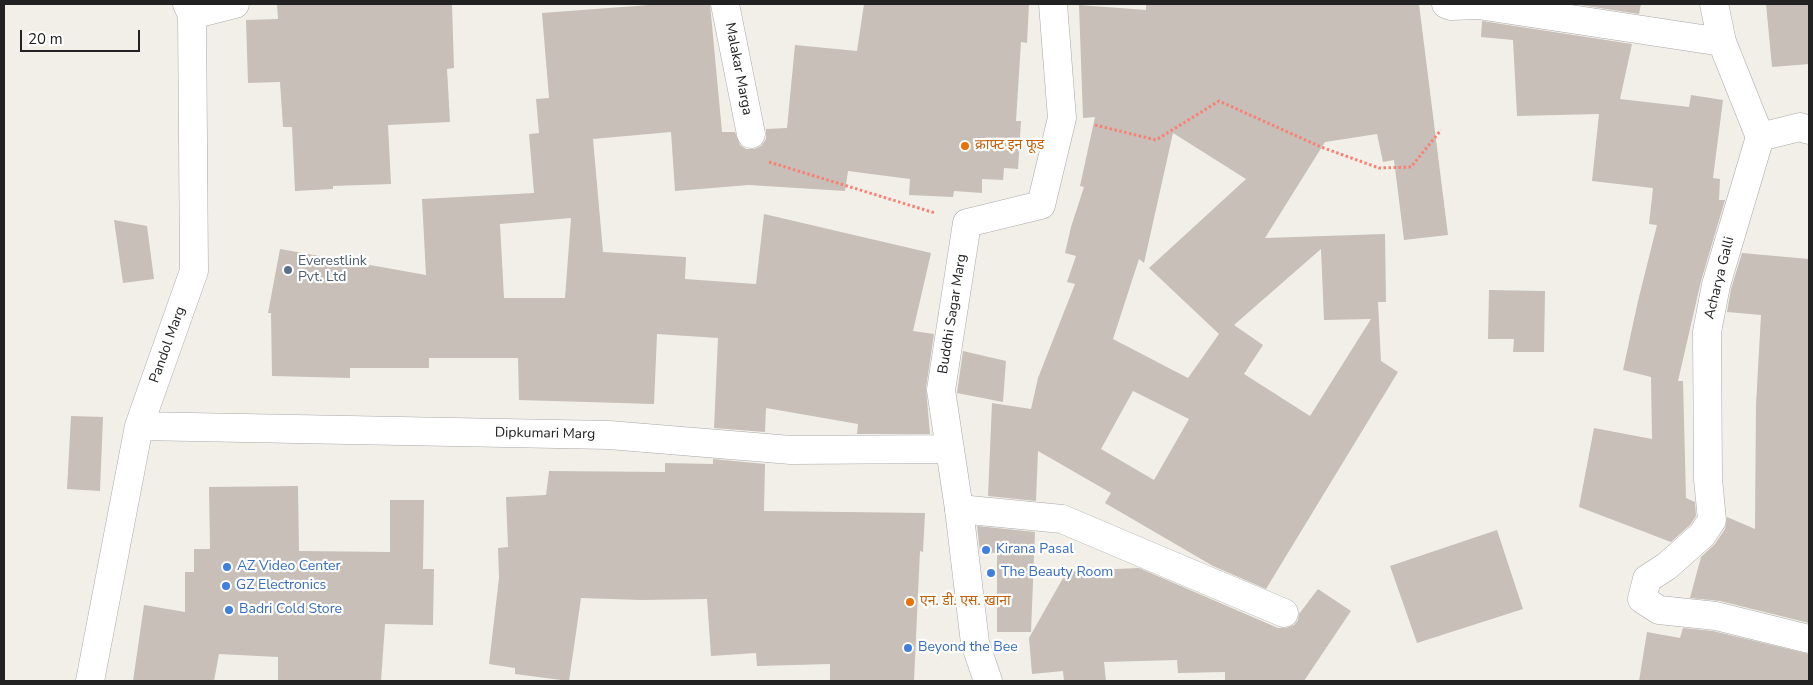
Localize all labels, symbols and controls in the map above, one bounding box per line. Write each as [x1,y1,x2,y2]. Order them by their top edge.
scale bar [22,20,142,52]
street label: Malakar Marga [721,21,755,117]
text: 20 m [28,29,63,49]
place label: क्राफ्ट इन फूड [975,138,1044,154]
marker: क्राफ्ट इन फूड [959,140,971,152]
street label: Acharya Galli [1702,235,1738,321]
street label: Buddhi Sagar Marg [935,253,971,375]
place label: Everestlink Pvt. Ltd [298,254,367,286]
marker: Everestlink Pvt. Ltd [282,264,294,276]
street label: Pandol Marg [146,304,190,386]
street label: Dipkumari Marg [495,425,595,443]
place label: Kirana Pasal [996,542,1074,558]
marker: Kirana Pasal [980,544,992,556]
place label: AZ Video Center [237,559,340,575]
marker: AZ Video Center [221,561,233,573]
place label: The Beauty Room [1001,565,1113,581]
marker: The Beauty Room [985,567,997,579]
place label: GZ Electronics [236,578,326,594]
marker: GZ Electronics [220,580,232,592]
place label: एन. डी. एस. खाना [920,594,1011,610]
marker: एन. डी. एस. खाना [904,596,916,608]
place label: Badri Cold Store [239,602,342,618]
marker: Badri Cold Store [223,604,235,616]
place label: Beyond the Bee [918,640,1018,656]
marker: Beyond the Bee [902,642,914,654]

